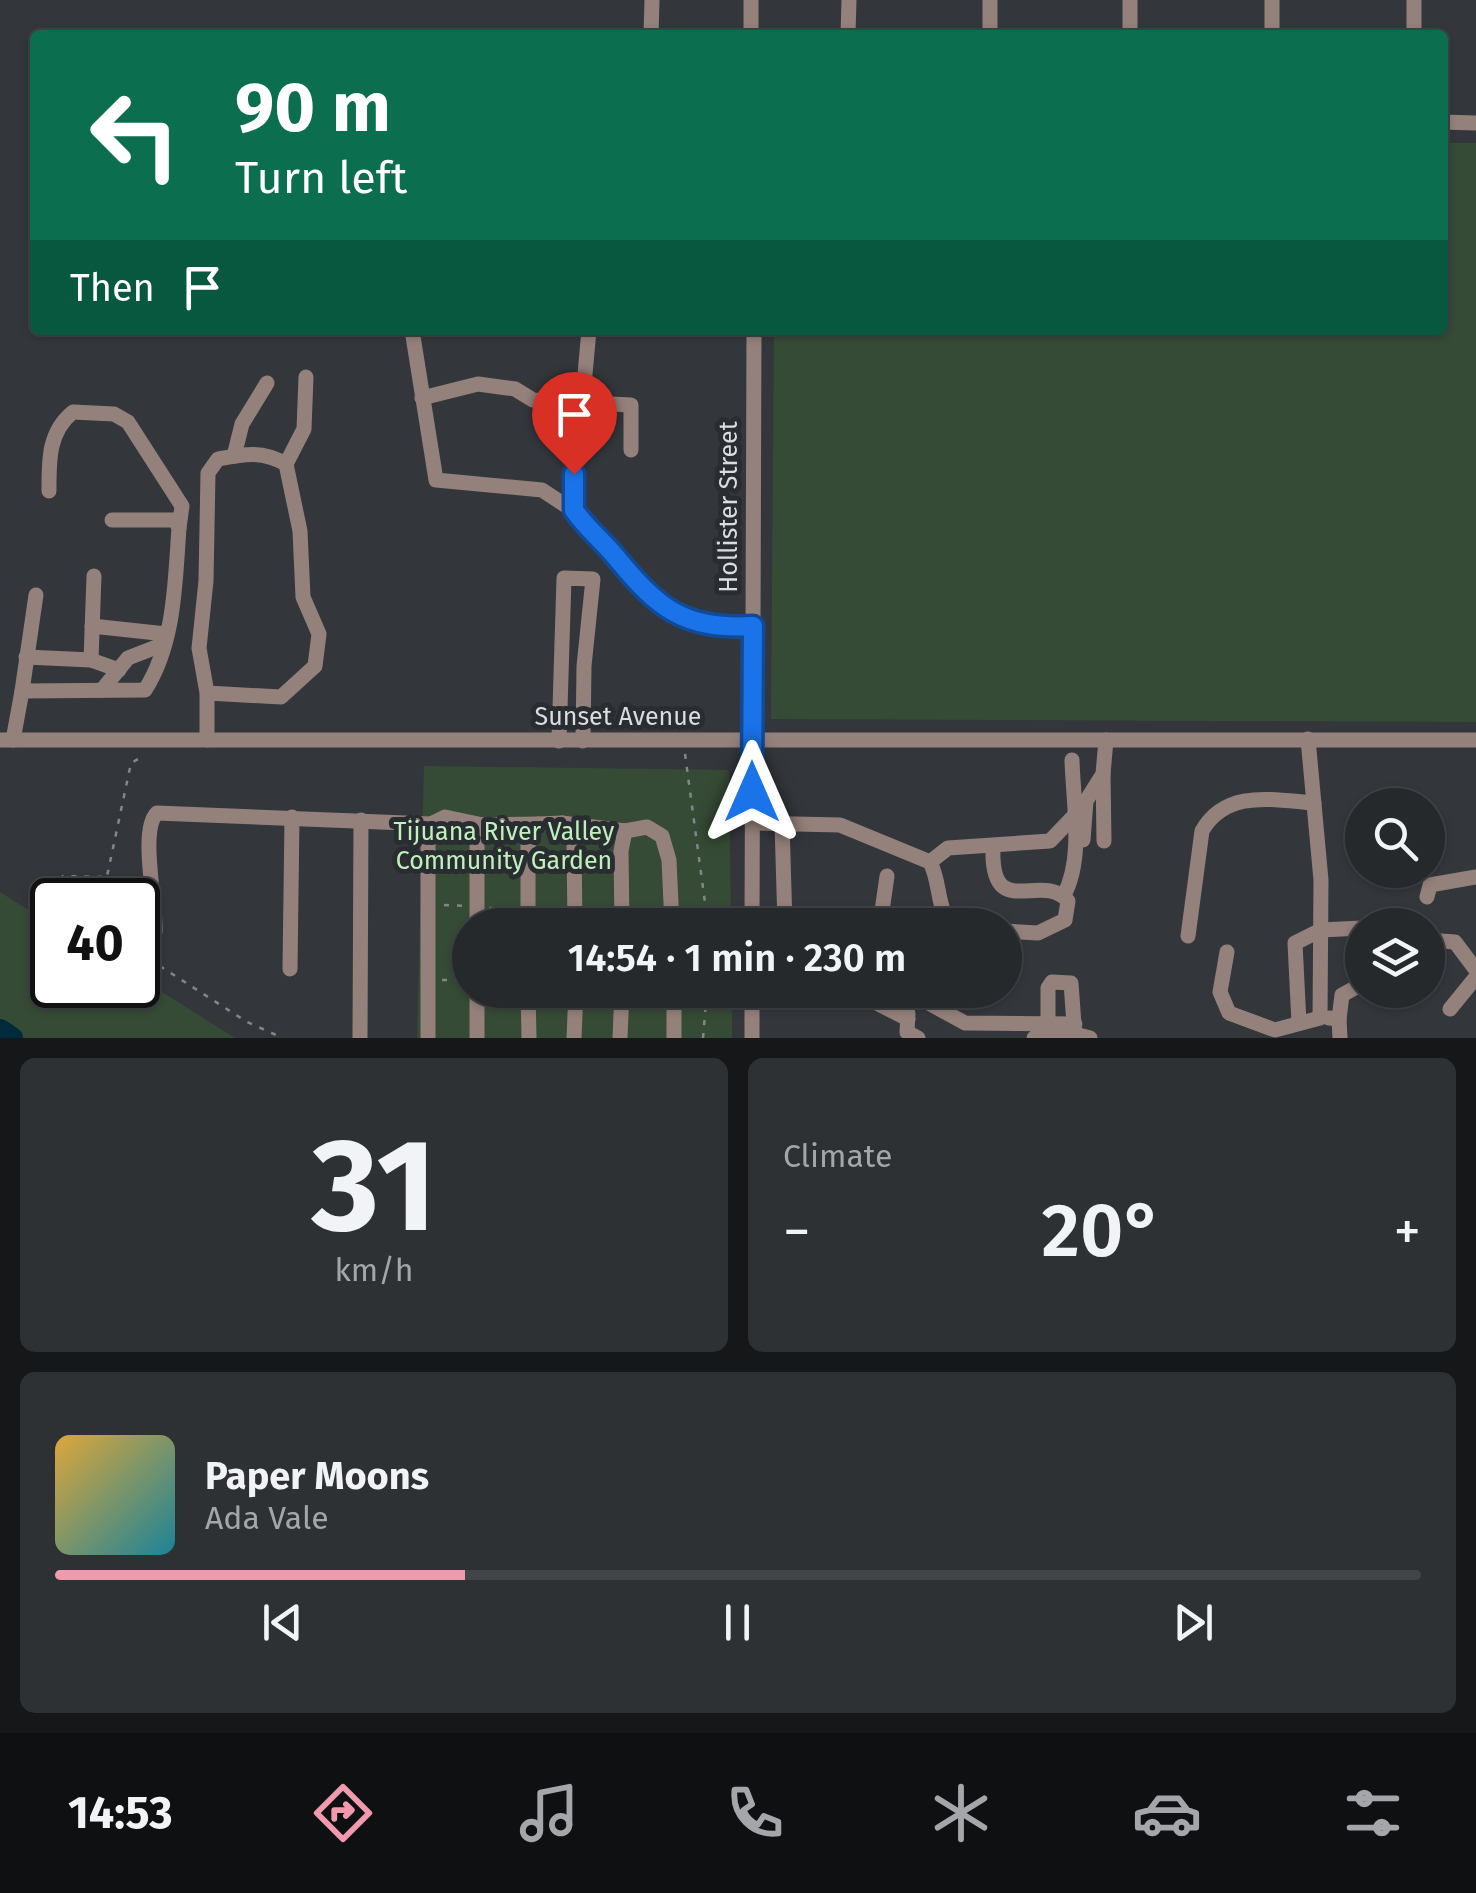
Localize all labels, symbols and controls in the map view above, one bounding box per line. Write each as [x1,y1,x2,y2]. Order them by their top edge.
text: 90 m [235,66,391,150]
icon: left [70,70,200,200]
text: Turn left [235,151,407,205]
icon: arrive [175,260,230,315]
text: Then [70,265,155,311]
pin [532,372,617,475]
icon: arrive [547,387,602,442]
street label: Hollister Street [714,420,744,593]
street label: Sunset Avenue [535,702,701,732]
position arrow [700,740,804,844]
map controls [1345,788,1445,1008]
button: search [1345,788,1445,888]
park label: Tijuana River Valley Community Garden [394,817,615,876]
speed limit sign: 40 [30,878,160,1008]
button: layers [1345,908,1445,1008]
text: 14:54 · 1 min · 230 m [568,935,906,981]
text: 31 [311,1108,437,1264]
text: Climate [783,1137,892,1175]
text: 20° [1042,1186,1162,1276]
text: − [783,1199,811,1265]
text: + [1394,1199,1421,1265]
text: km/h [334,1251,414,1289]
text: Paper Moons [205,1453,429,1499]
text: Ada Vale [205,1499,329,1537]
icon: previous [255,1595,310,1650]
icon: pause [710,1595,765,1650]
icon: next [1166,1595,1221,1650]
icon: directions [308,1778,378,1848]
icon: music [514,1778,584,1848]
icon: phone [720,1778,790,1848]
icon: climate [926,1778,996,1848]
icon: car [1132,1778,1202,1848]
icon: filters [1338,1778,1408,1848]
text: 14:53 [68,1786,173,1840]

